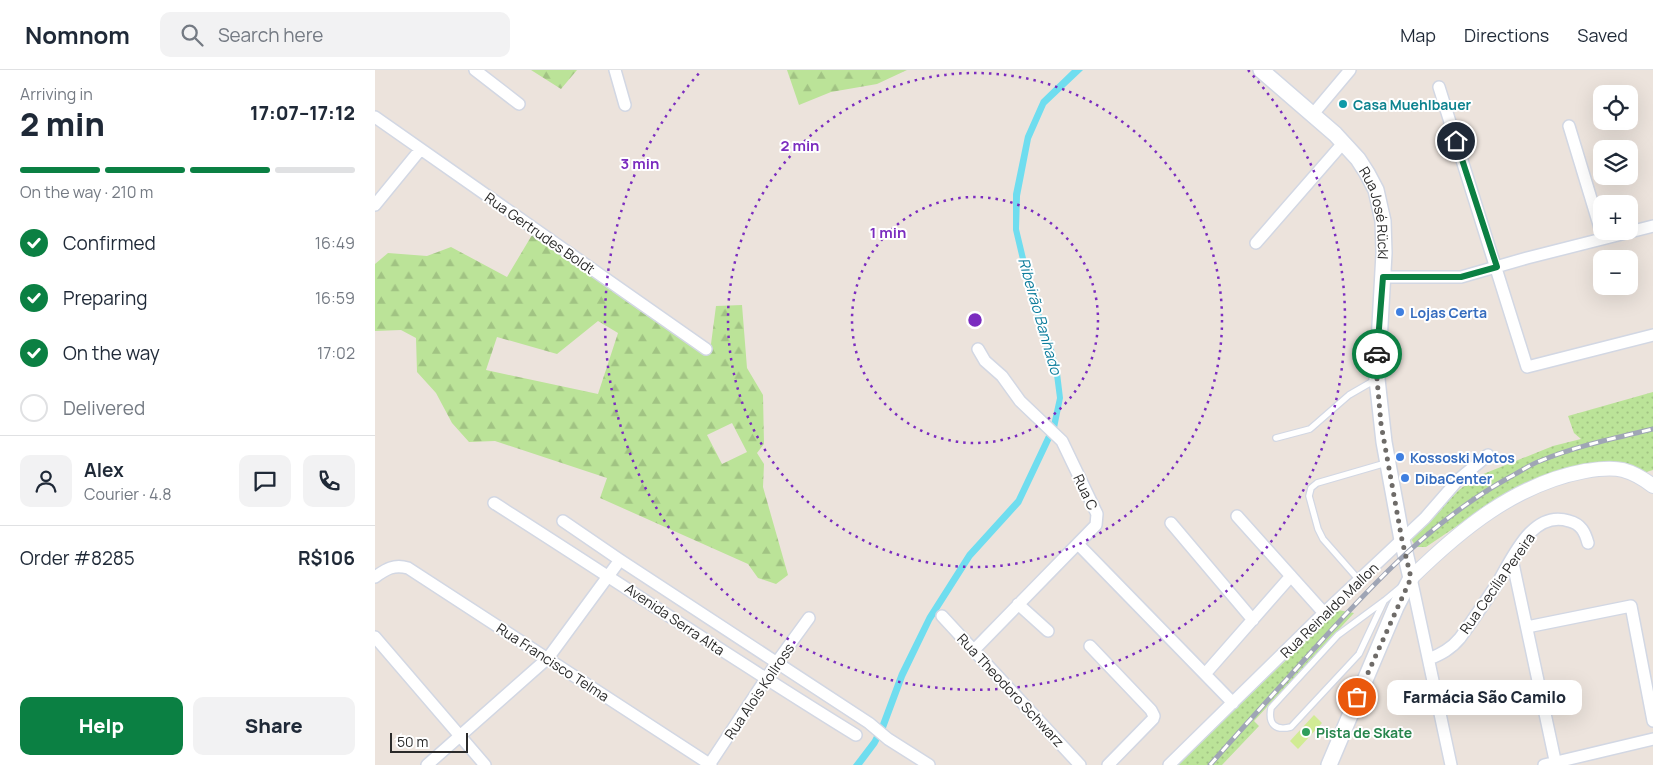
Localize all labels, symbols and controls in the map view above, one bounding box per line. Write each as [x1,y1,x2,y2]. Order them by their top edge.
search box [160,12,510,57]
text: Nomnom [25,18,130,51]
icon: search [178,21,206,49]
text: Search here [218,22,323,48]
text: Map [1400,23,1436,47]
text: Directions [1464,23,1549,47]
text: Saved [1577,23,1628,47]
text: Arriving in [20,83,93,105]
map controls [1593,85,1638,295]
button: locate [1593,85,1638,130]
place label: Casa Muehlbauer [1353,95,1472,114]
marker: Casa Muehlbauer [1337,98,1349,110]
text: 17:07–17:12 [250,100,355,126]
text: 2 min [20,102,105,146]
pin [1435,120,1477,162]
icon: home [1442,127,1470,155]
text: 2 min [780,135,820,156]
button: layers [1593,140,1638,185]
text: 3 min [621,153,659,174]
street label: Rua José Rückl [1356,162,1394,260]
text: On the way · 210 m [20,181,153,203]
street label: Rua Gertrudes Boldt [481,188,599,278]
button: + [1593,195,1638,240]
text: 1 min [870,222,906,243]
icon: check [20,229,48,257]
text: Confirmed [63,230,156,256]
text: 16:49 [315,232,355,254]
button: − [1593,250,1638,295]
water label: Ribeirão Banhado [1013,255,1067,378]
icon: check [20,284,48,312]
text: Preparing [63,285,148,311]
text: 16:59 [315,287,355,309]
place label: Lojas Certa [1410,303,1487,322]
marker: Lojas Certa [1394,306,1406,318]
centre of rings [966,311,984,329]
courier [1352,329,1402,379]
icon: check [20,339,48,367]
text: On the way [63,340,160,366]
icon: car [1363,340,1391,368]
text: 17:02 [317,342,355,364]
text: Delivered [63,395,145,421]
place label: Kossoski Motos [1410,448,1515,467]
marker: Kossoski Motos [1394,451,1406,463]
button: person [20,455,72,507]
button: chat [239,455,291,507]
button: phone [303,455,355,507]
text: Alex [84,457,124,483]
place label: DibaCenter [1415,469,1493,488]
street label: Rua C [1069,471,1103,513]
marker: DibaCenter [1399,472,1411,484]
text: Courier · 4.8 [84,483,172,505]
street label: Rua Cecília Pereira [1455,529,1539,637]
text: Order #8285 [20,545,135,571]
text: R$106 [298,545,355,571]
street label: Rua Reinaldo Mallon [1276,558,1382,662]
street label: Avenida Serra Alta [621,579,729,659]
street label: Rua Francisco Telma [493,618,613,706]
street label: Rua Theodoro Schwarz [953,629,1069,751]
street label: Rua Alois Kollross [720,639,798,743]
pin [1336,676,1378,718]
callout: Farmácia São Camilo [1387,680,1582,714]
icon: bag [1343,683,1371,711]
text: Farmácia São Camilo [1403,686,1566,708]
button: Help [20,697,183,755]
button: Share [193,697,355,755]
place label: Pista de Skate [1316,723,1412,742]
marker: Pista de Skate [1300,726,1312,738]
scale bar [390,730,467,753]
text: 50 m [397,732,428,751]

